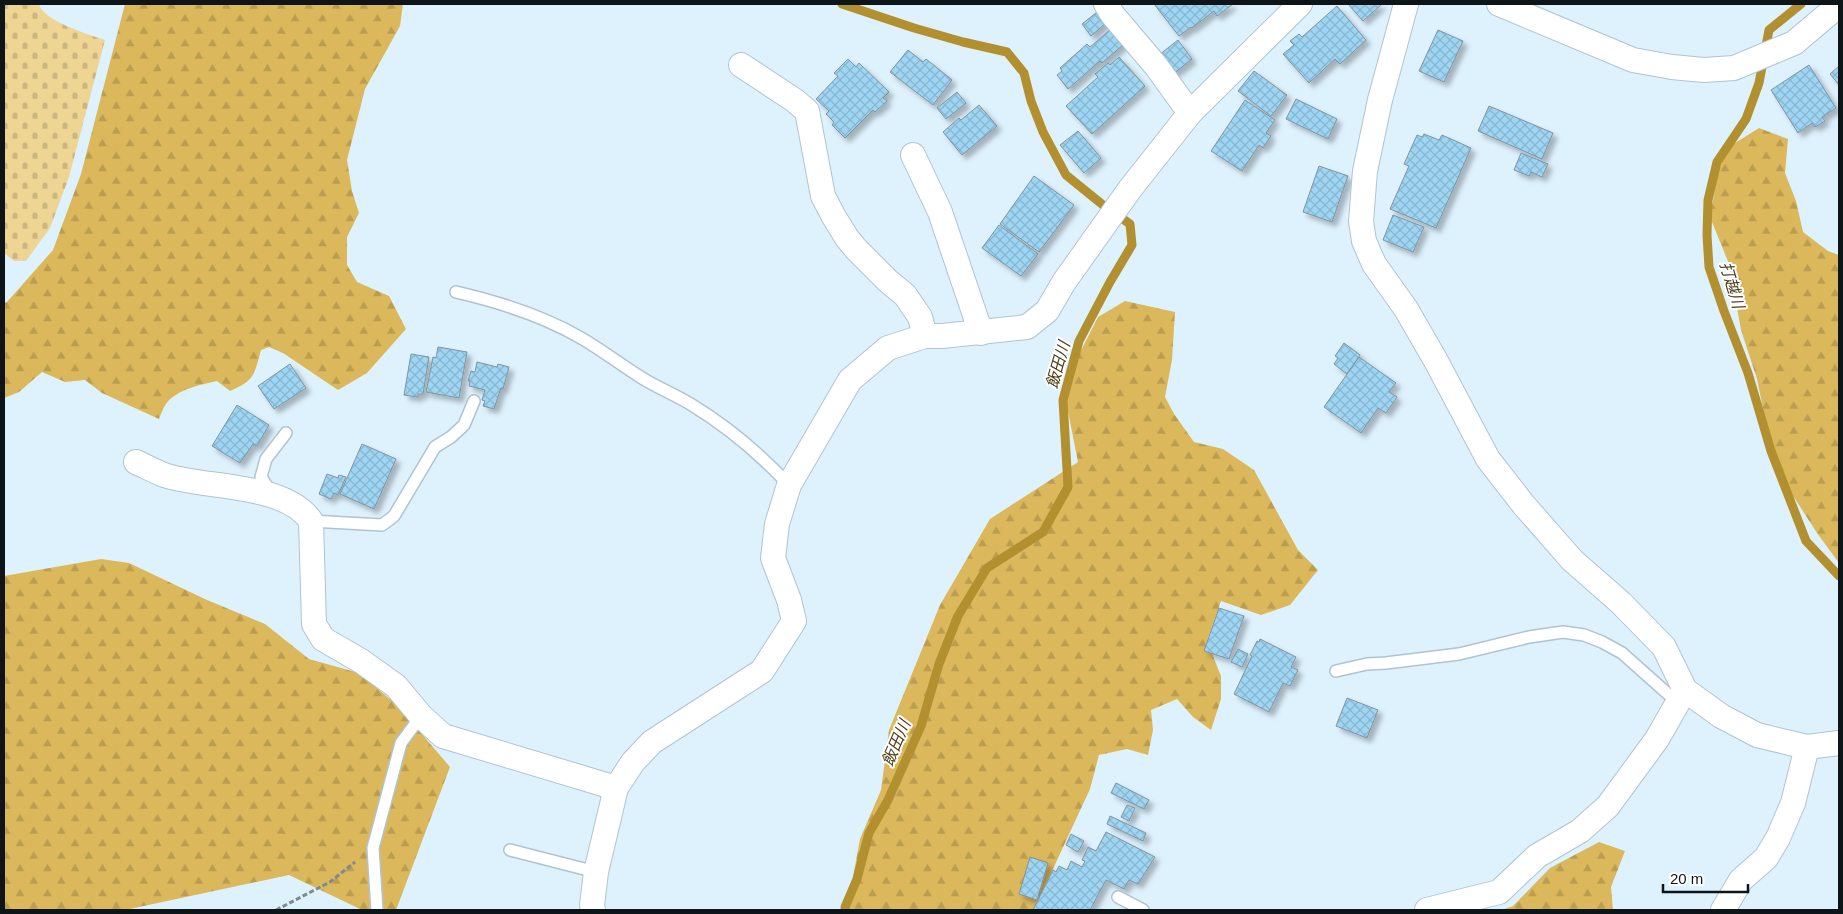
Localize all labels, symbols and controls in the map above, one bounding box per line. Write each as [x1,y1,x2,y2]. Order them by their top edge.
water label: 打越川 [1717,260,1748,312]
water label: 飯田川 [1043,338,1073,390]
water label: 飯田川 [879,716,914,768]
scale bar [1663,862,1748,894]
text: 20 m [1670,870,1703,887]

